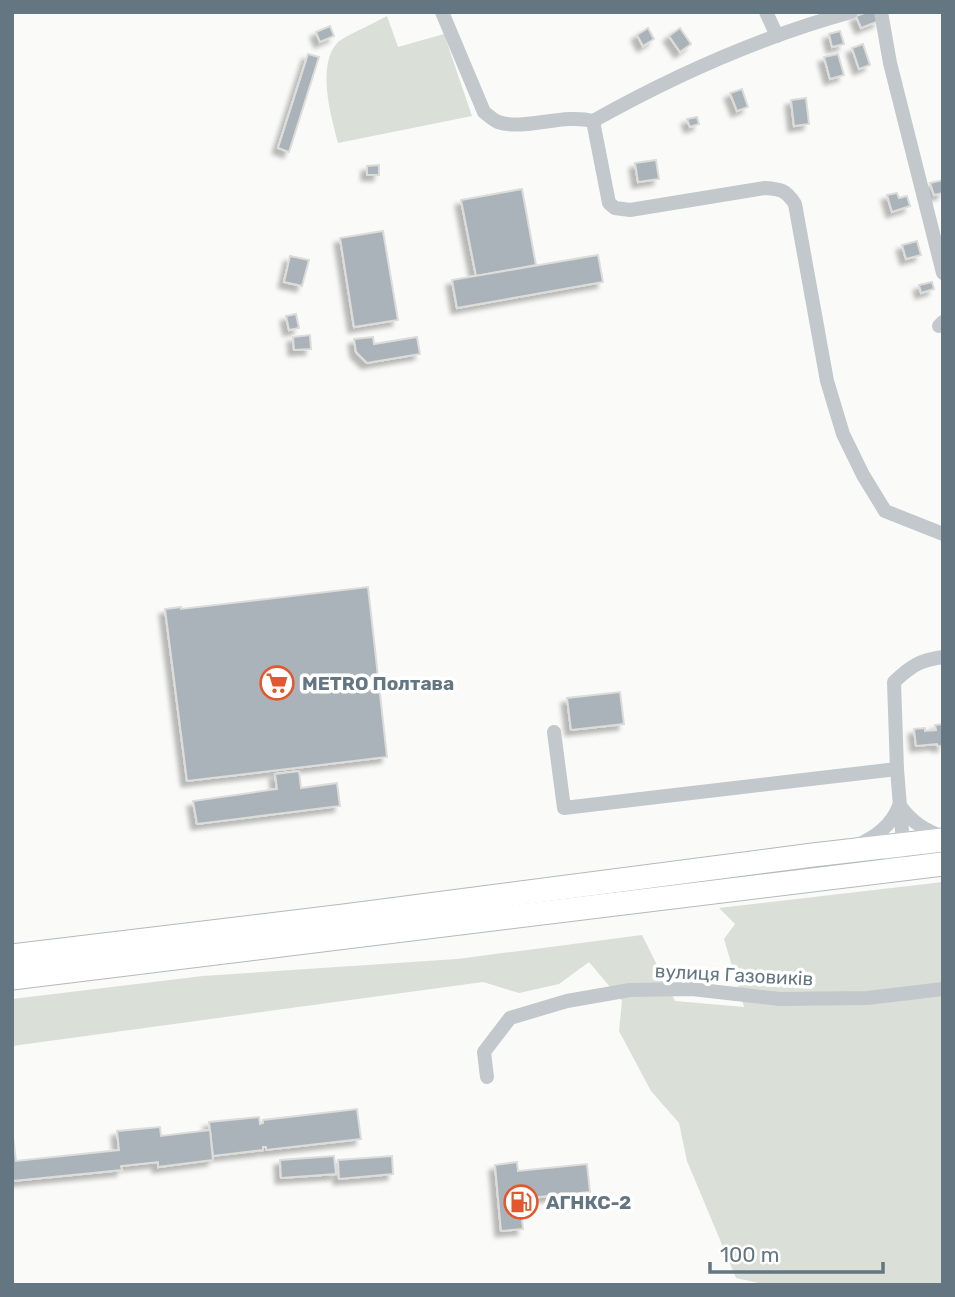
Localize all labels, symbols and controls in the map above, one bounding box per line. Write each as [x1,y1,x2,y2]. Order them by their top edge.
supermarket icon: METRO Полтава [258,664,296,702]
place label: METRO Полтава [302,672,454,695]
street label: вулиця Газовиків [654,959,814,991]
fuel station icon: АГНКС-2 [502,1183,540,1221]
place label: АГНКС-2 [546,1191,631,1214]
scale bar [710,1230,883,1274]
text: 100 m [720,1242,779,1267]

